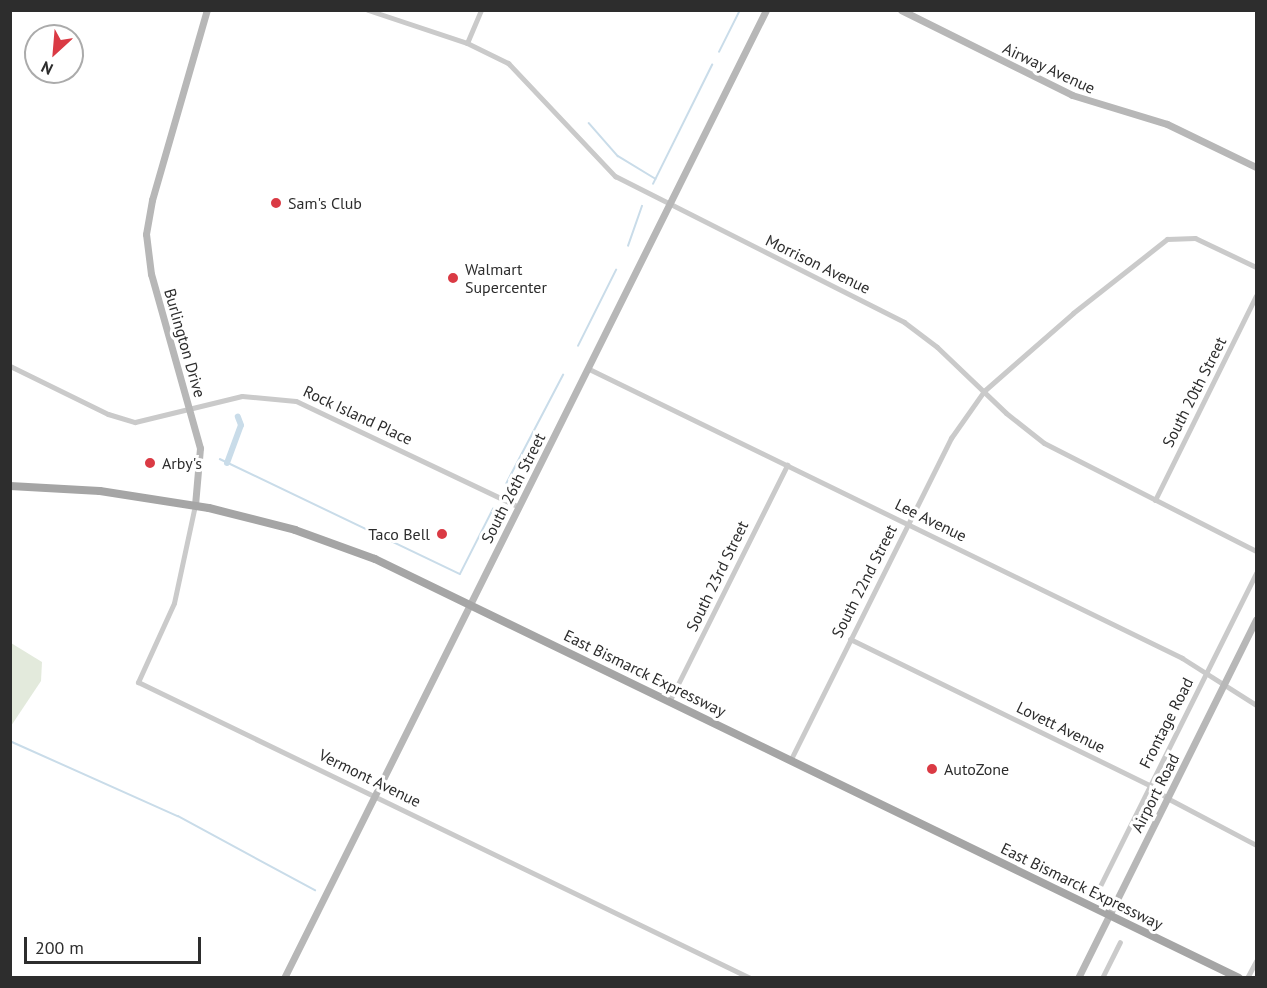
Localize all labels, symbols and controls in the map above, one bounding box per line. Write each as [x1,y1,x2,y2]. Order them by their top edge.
north arrow [24,24,84,84]
street label: Airway Avenue [999,38,1099,98]
text: N [38,57,56,80]
place label: Sam's Club [288,193,362,213]
marker: Sam's Club [269,196,283,210]
street label: Morrison Avenue [762,230,874,298]
place label: Walmart Supercenter [465,259,547,297]
marker: Walmart Supercenter [446,271,460,285]
street label: Burlington Drive [160,286,210,400]
street label: South 20th Street [1158,334,1230,450]
street label: Rock Island Place [300,381,416,449]
street label: South 26th Street [477,430,549,546]
place label: Arby's [162,453,202,473]
marker: Arby's [143,456,157,470]
street label: Lee Avenue [892,494,970,546]
street label: South 23rd Street [682,518,752,634]
street label: South 22nd Street [827,521,901,641]
place label: Taco Bell [368,524,430,544]
marker: Taco Bell [435,527,449,541]
street label: East Bismarck Expressway [561,625,729,721]
street label: Frontage Road [1135,674,1197,772]
street label: Lovett Avenue [1013,697,1109,757]
street label: Vermont Avenue [316,745,424,811]
street label: Airport Road [1127,750,1183,836]
place label: AutoZone [944,759,1009,779]
marker: AutoZone [925,762,939,776]
street label: East Bismarck Expressway [998,838,1166,934]
scale bar [27,925,204,963]
text: 200 m [35,936,84,959]

